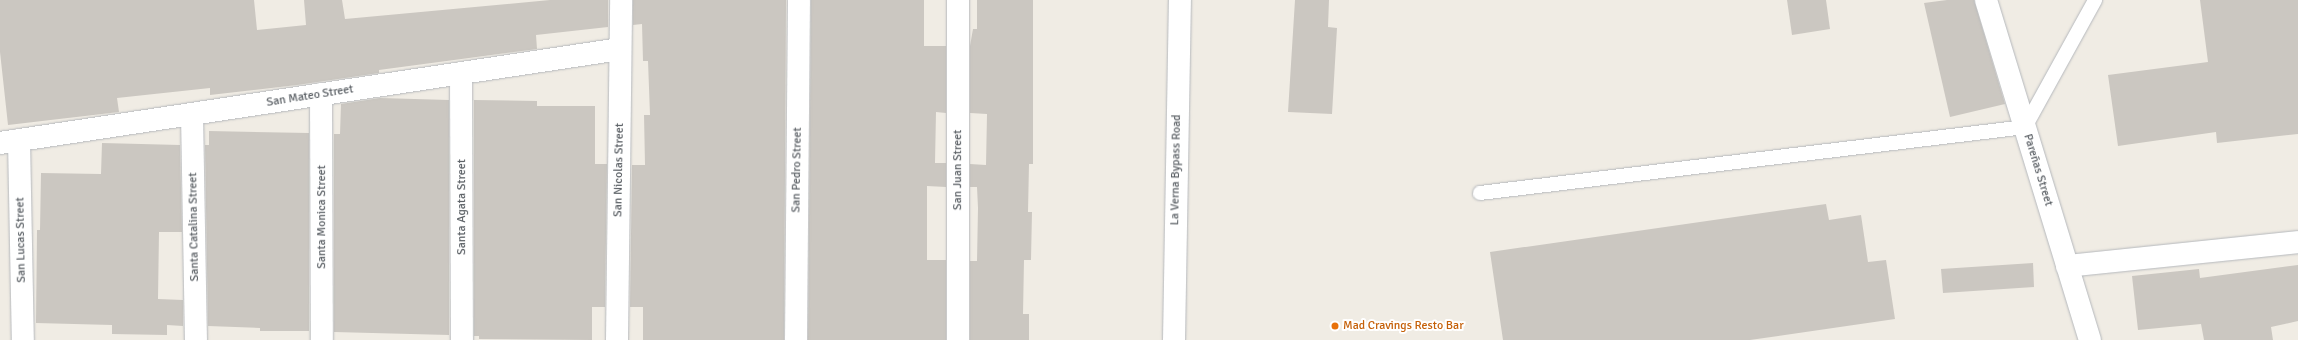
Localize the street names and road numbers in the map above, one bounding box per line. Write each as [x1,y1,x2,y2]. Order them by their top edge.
street label: San Mateo Street [266,82,354,110]
street label: La Verna Bypass Road [1168,114,1184,226]
street label: San Nicolas Street [611,123,627,217]
street label: San Pedro Street [789,127,805,213]
street label: San Juan Street [951,130,965,210]
street label: Pareñas Street [2020,132,2056,208]
street label: Santa Agata Street [455,159,469,255]
street label: Santa Monica Street [315,165,329,269]
street label: Santa Catalina Street [186,172,202,282]
street label: San Lucas Street [13,197,29,283]

